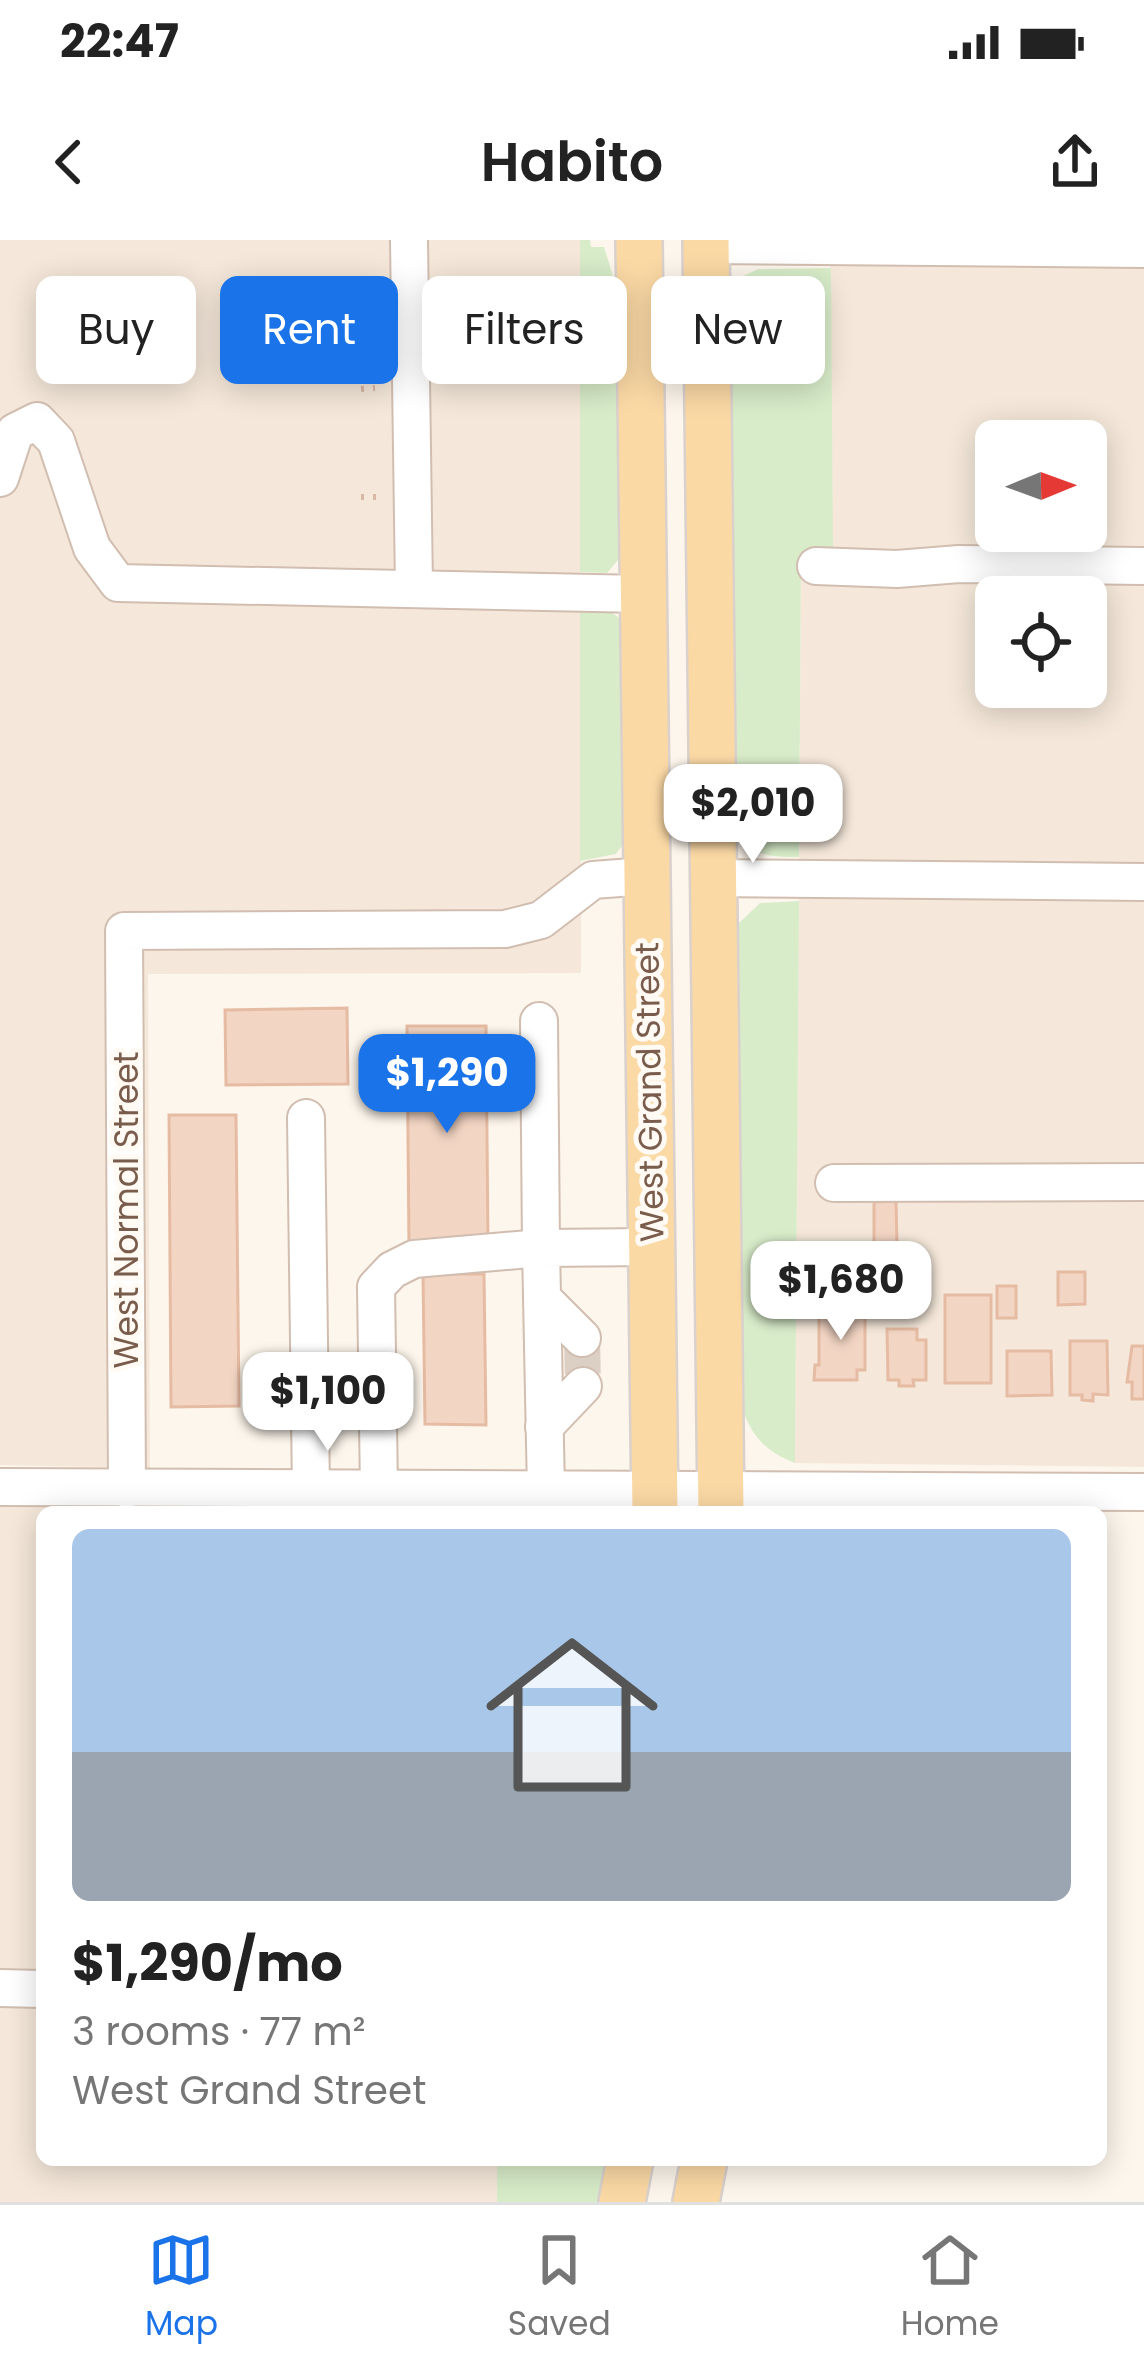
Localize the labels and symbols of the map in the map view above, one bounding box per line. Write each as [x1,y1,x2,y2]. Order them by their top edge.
north arrow [975,420,1107,552]
pin: $2,010 [655,764,851,866]
street label: West Grand Street [623,942,676,1242]
pin: $1,290 [349,1034,545,1136]
street label: West Normal Street [103,1051,150,1369]
pin: $1,680 [743,1241,939,1343]
pin: $1,100 [230,1352,426,1454]

